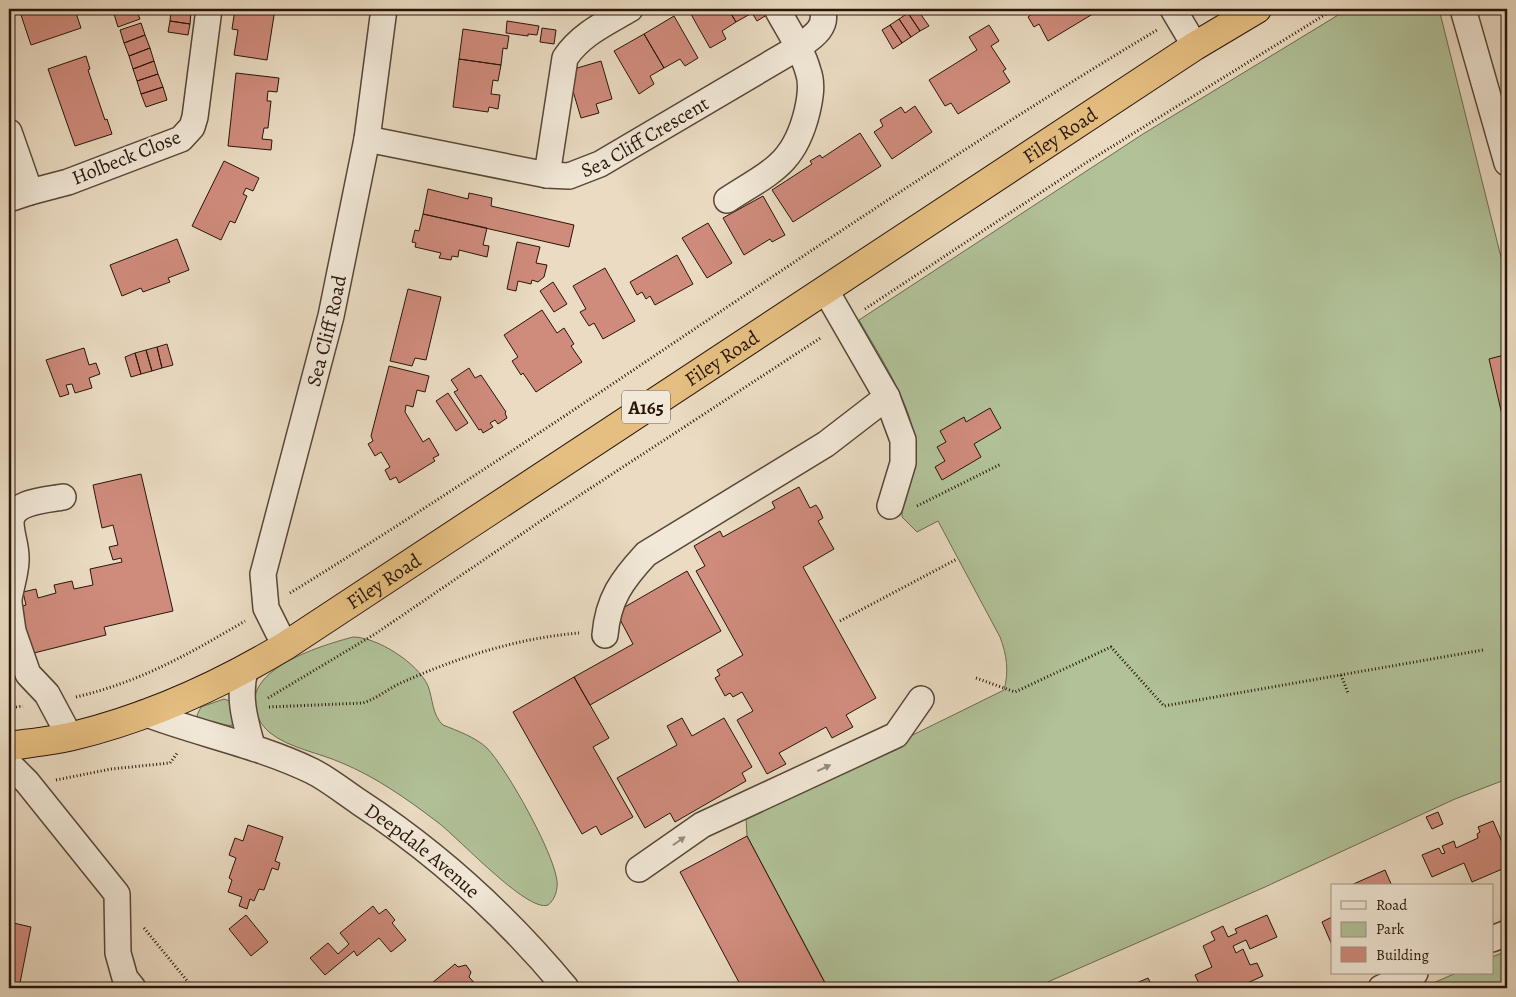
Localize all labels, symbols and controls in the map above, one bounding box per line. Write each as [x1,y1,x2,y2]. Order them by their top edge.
street label: Sea Cliff Crescent [577,90,714,184]
street label: Filey Road [1018,101,1103,170]
street label: Holbeck Close [68,123,185,192]
street label: Sea Cliff Road [300,273,353,389]
street label: Filey Road [679,324,765,393]
road number: A165 [622,391,670,424]
street label: Filey Road [341,547,426,616]
one-way arrow [817,764,831,772]
street label: Deepdale Avenue [359,797,486,905]
one-way arrow [672,836,686,846]
legend [1331,884,1494,974]
text: Road [1376,895,1408,915]
text: Park [1376,919,1405,939]
text: Building [1376,945,1429,965]

